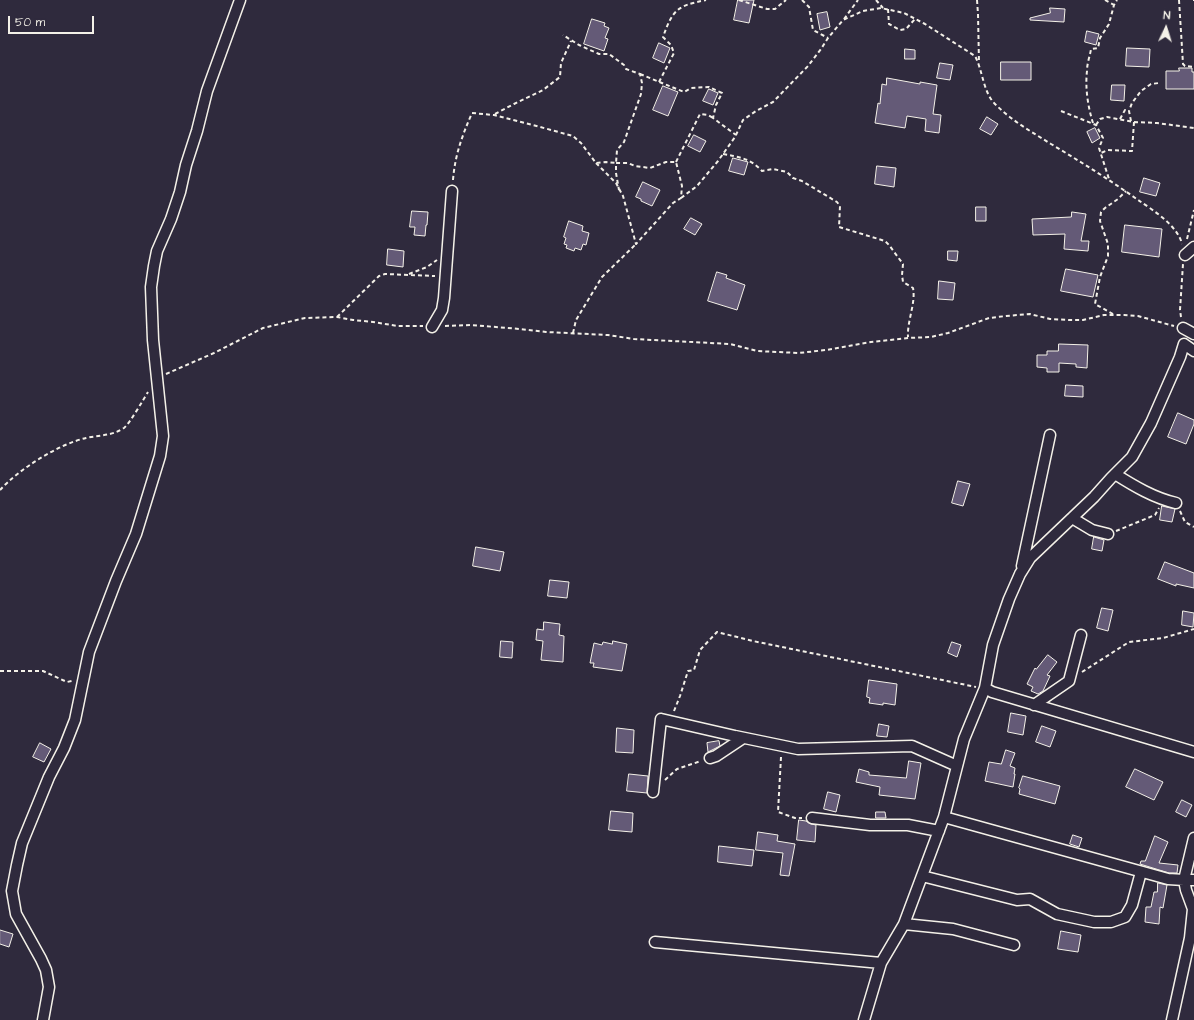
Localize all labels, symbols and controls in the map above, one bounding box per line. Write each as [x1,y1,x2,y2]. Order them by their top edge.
scale bar [10,8,96,34]
north arrow [1146,8,1186,48]
text: N [1163,8,1171,23]
text: 50 m [15,14,45,31]

